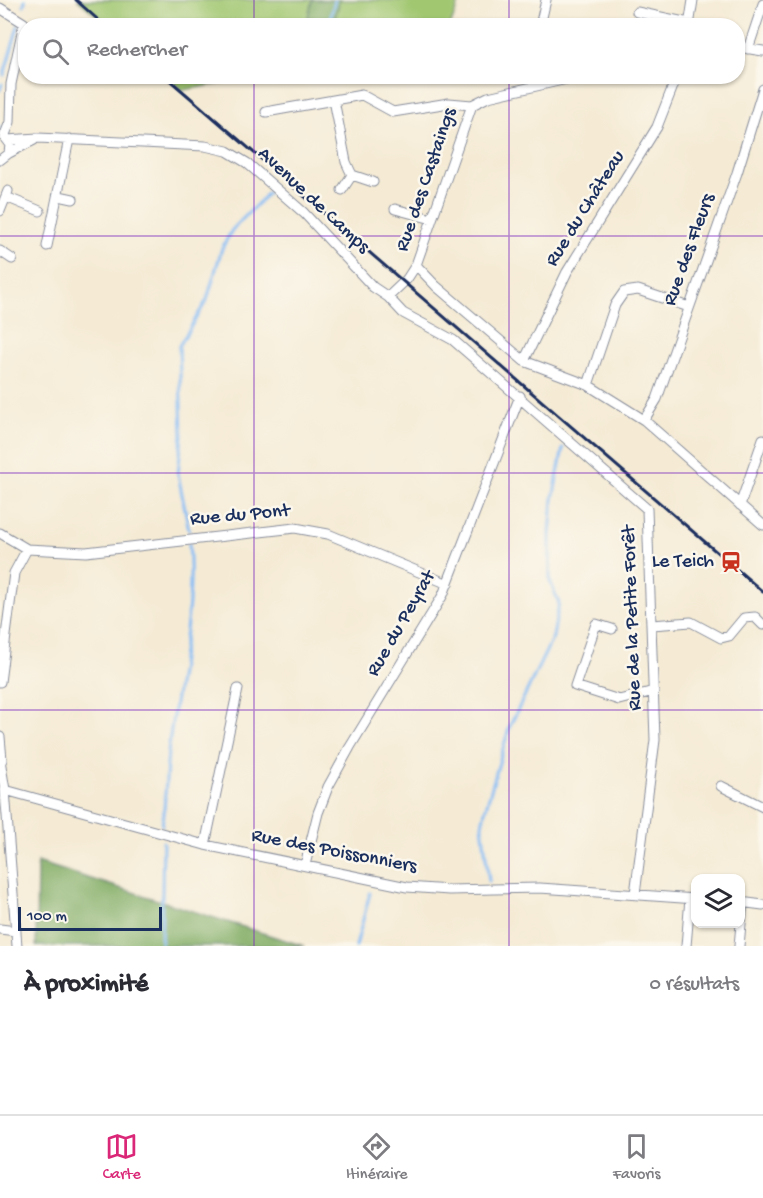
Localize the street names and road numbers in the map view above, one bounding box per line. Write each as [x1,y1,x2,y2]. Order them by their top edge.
street label: Rue des Castaings [392,105,463,255]
street label: Avenue de Camps [252,143,374,259]
street label: Rue du Château [541,146,631,271]
street label: Rue des Fleurs [659,190,721,309]
street label: Rue du Pont [189,500,293,532]
street label: Rue de la Petite Forêt [618,523,648,711]
street label: Rue du Peyrat [362,565,442,681]
street label: Rue des Poissonniers [249,825,419,879]

